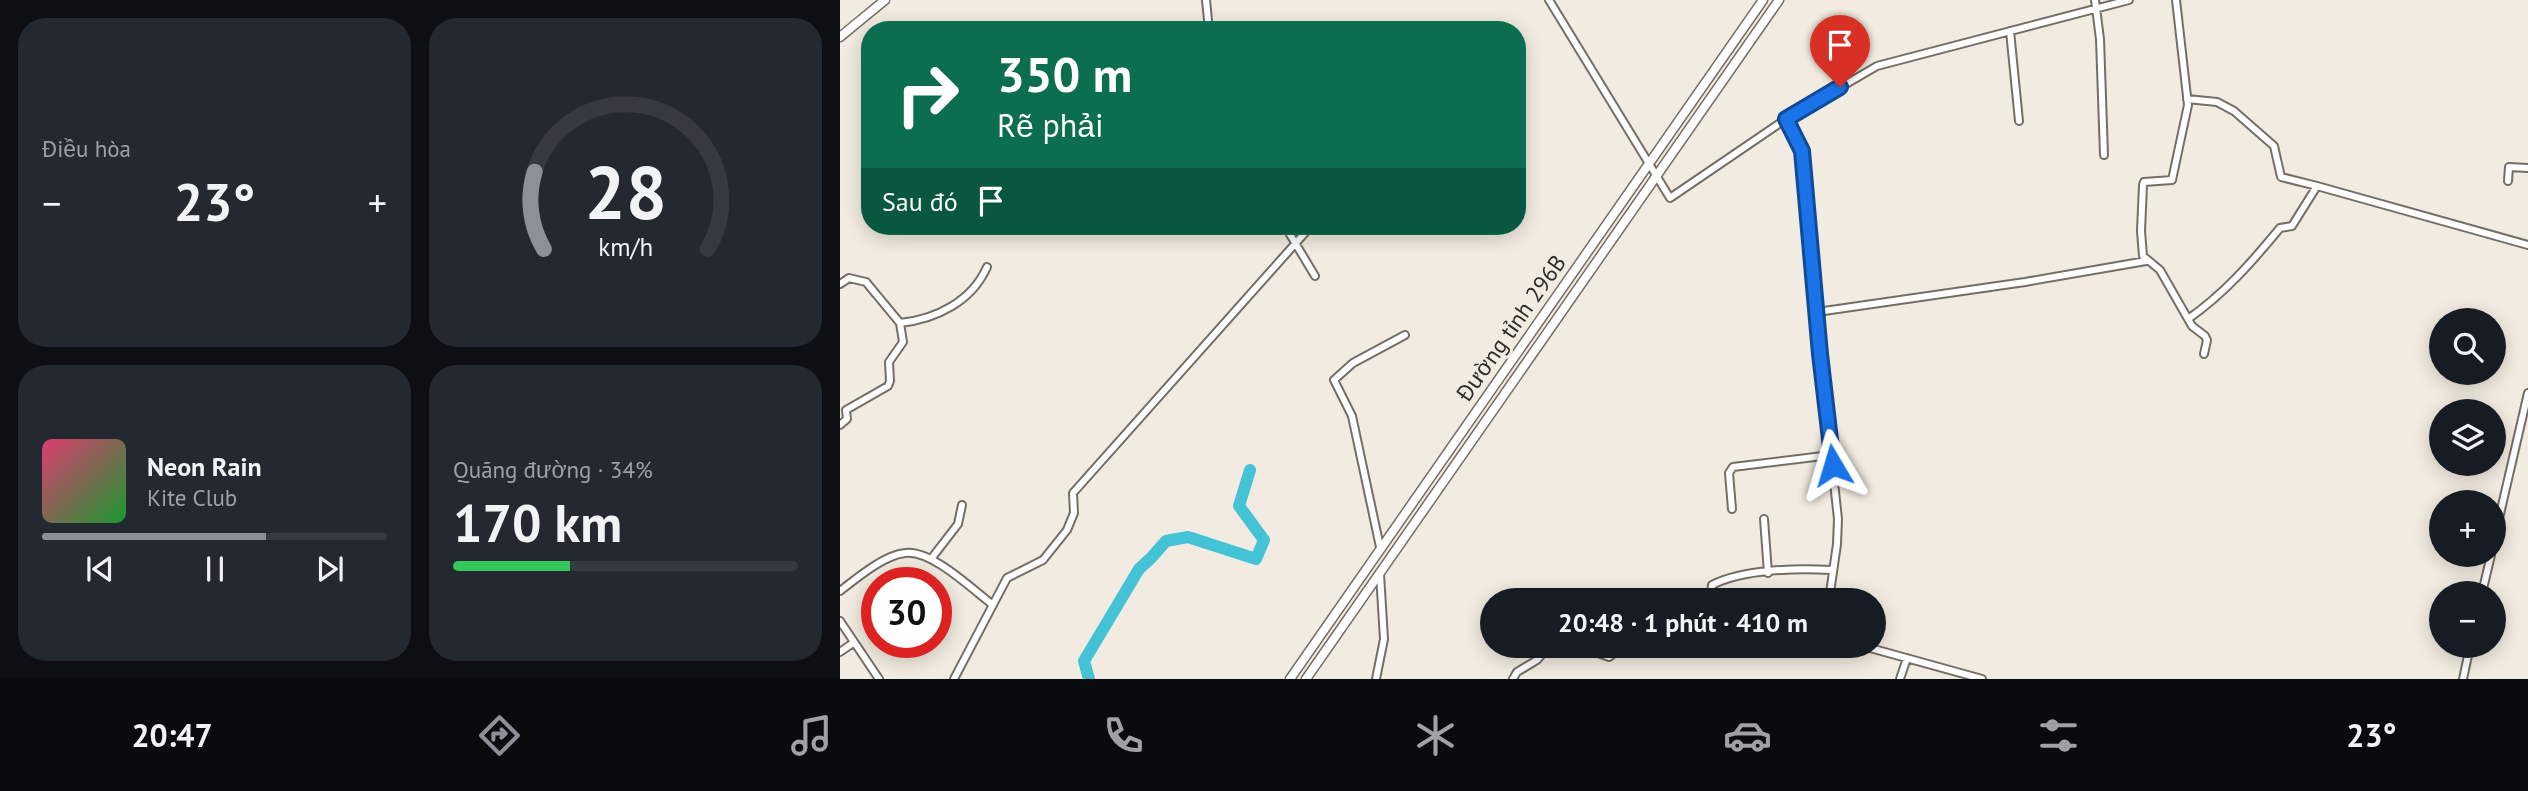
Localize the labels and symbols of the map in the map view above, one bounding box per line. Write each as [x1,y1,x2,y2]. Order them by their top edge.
pin [1810,15,1870,87]
street label: Đường tỉnh 296B [1449,249,1572,407]
position arrow [1796,428,1870,502]
speed limit sign: 30 [861,567,952,658]

